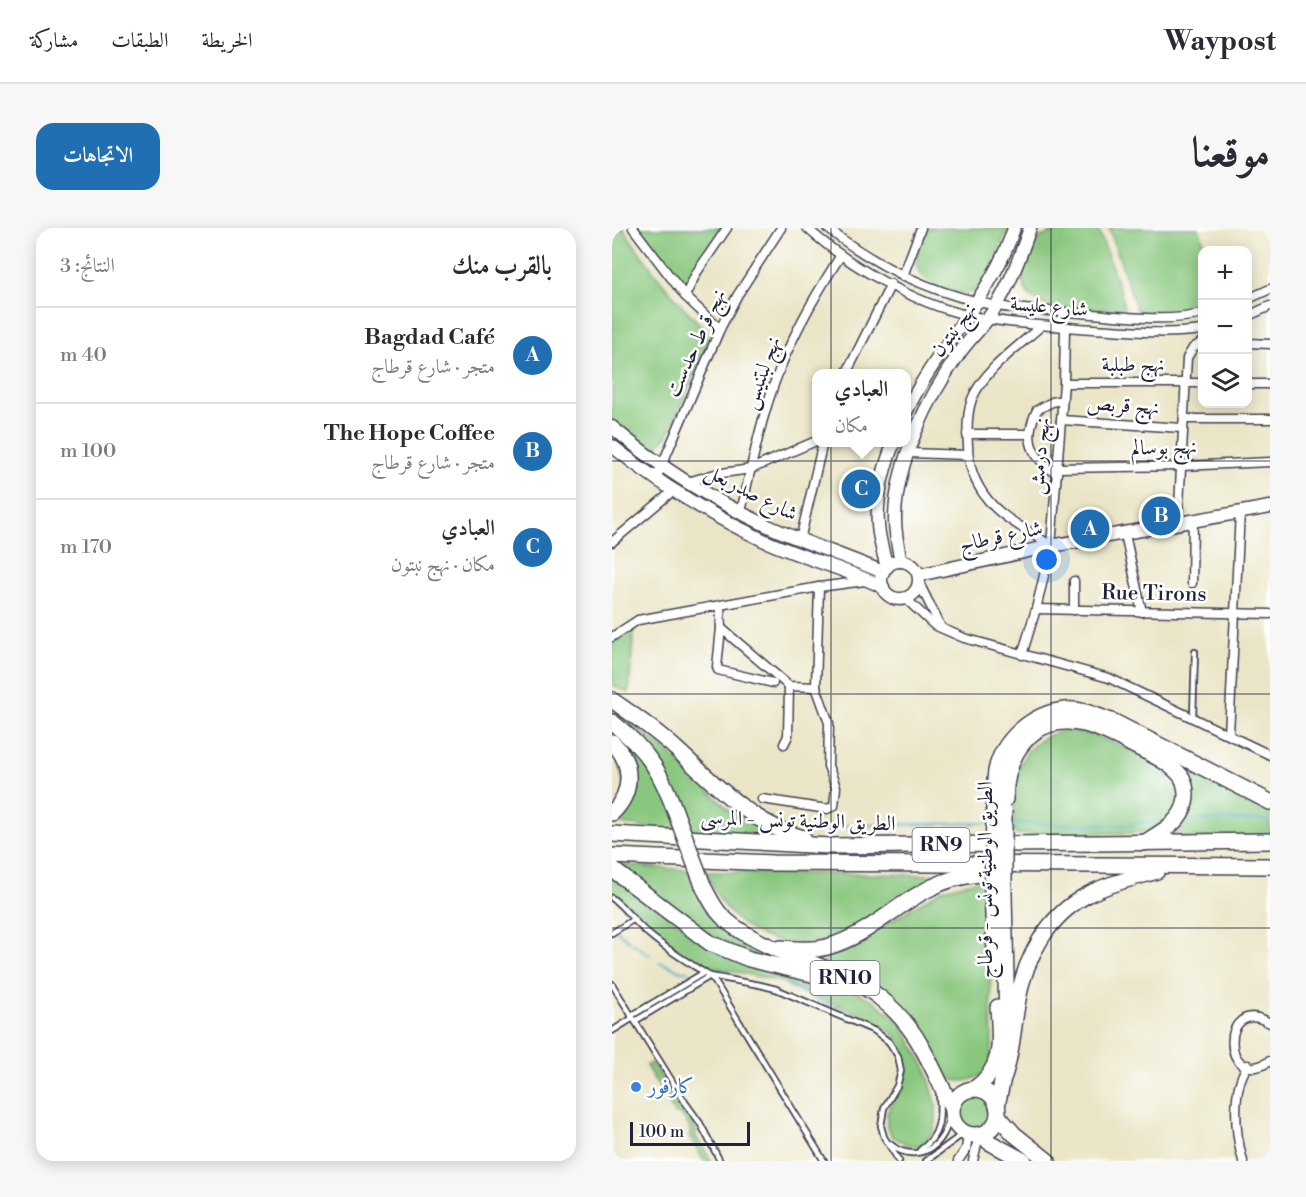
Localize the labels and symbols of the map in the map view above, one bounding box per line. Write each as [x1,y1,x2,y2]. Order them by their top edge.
street label: نهج قرط حدست [660,285,737,403]
street label: شارع عليسة [1009,291,1089,327]
street label: نهج نبتون [925,297,987,366]
street label: نهج لبتنيس [737,333,792,415]
street label: نهج طبلبة [1101,352,1165,383]
street label: نهج قربص [1085,390,1160,426]
street label: نهج درمش [1024,416,1061,496]
street label: نهج بوسالم [1131,434,1197,467]
street label: شارع صدربعل [698,459,802,531]
pin: C [842,466,880,512]
pin: B [1142,494,1180,538]
pin: A [1070,506,1110,552]
street label: شارع قرطاج [957,515,1046,563]
your location [1032,545,1061,574]
street label: Rue Tirons [1101,580,1207,608]
street label: الطريق الوطنية تونس - قرطاج [973,781,1004,979]
street label: الطريق الوطنية تونس - المرسى [700,805,896,838]
road number: RN9 [912,828,970,862]
road number: RN10 [810,961,880,995]
place label: كارفور [646,1074,694,1100]
marker: كارفور [629,1080,643,1094]
scale bar [630,1119,750,1146]

